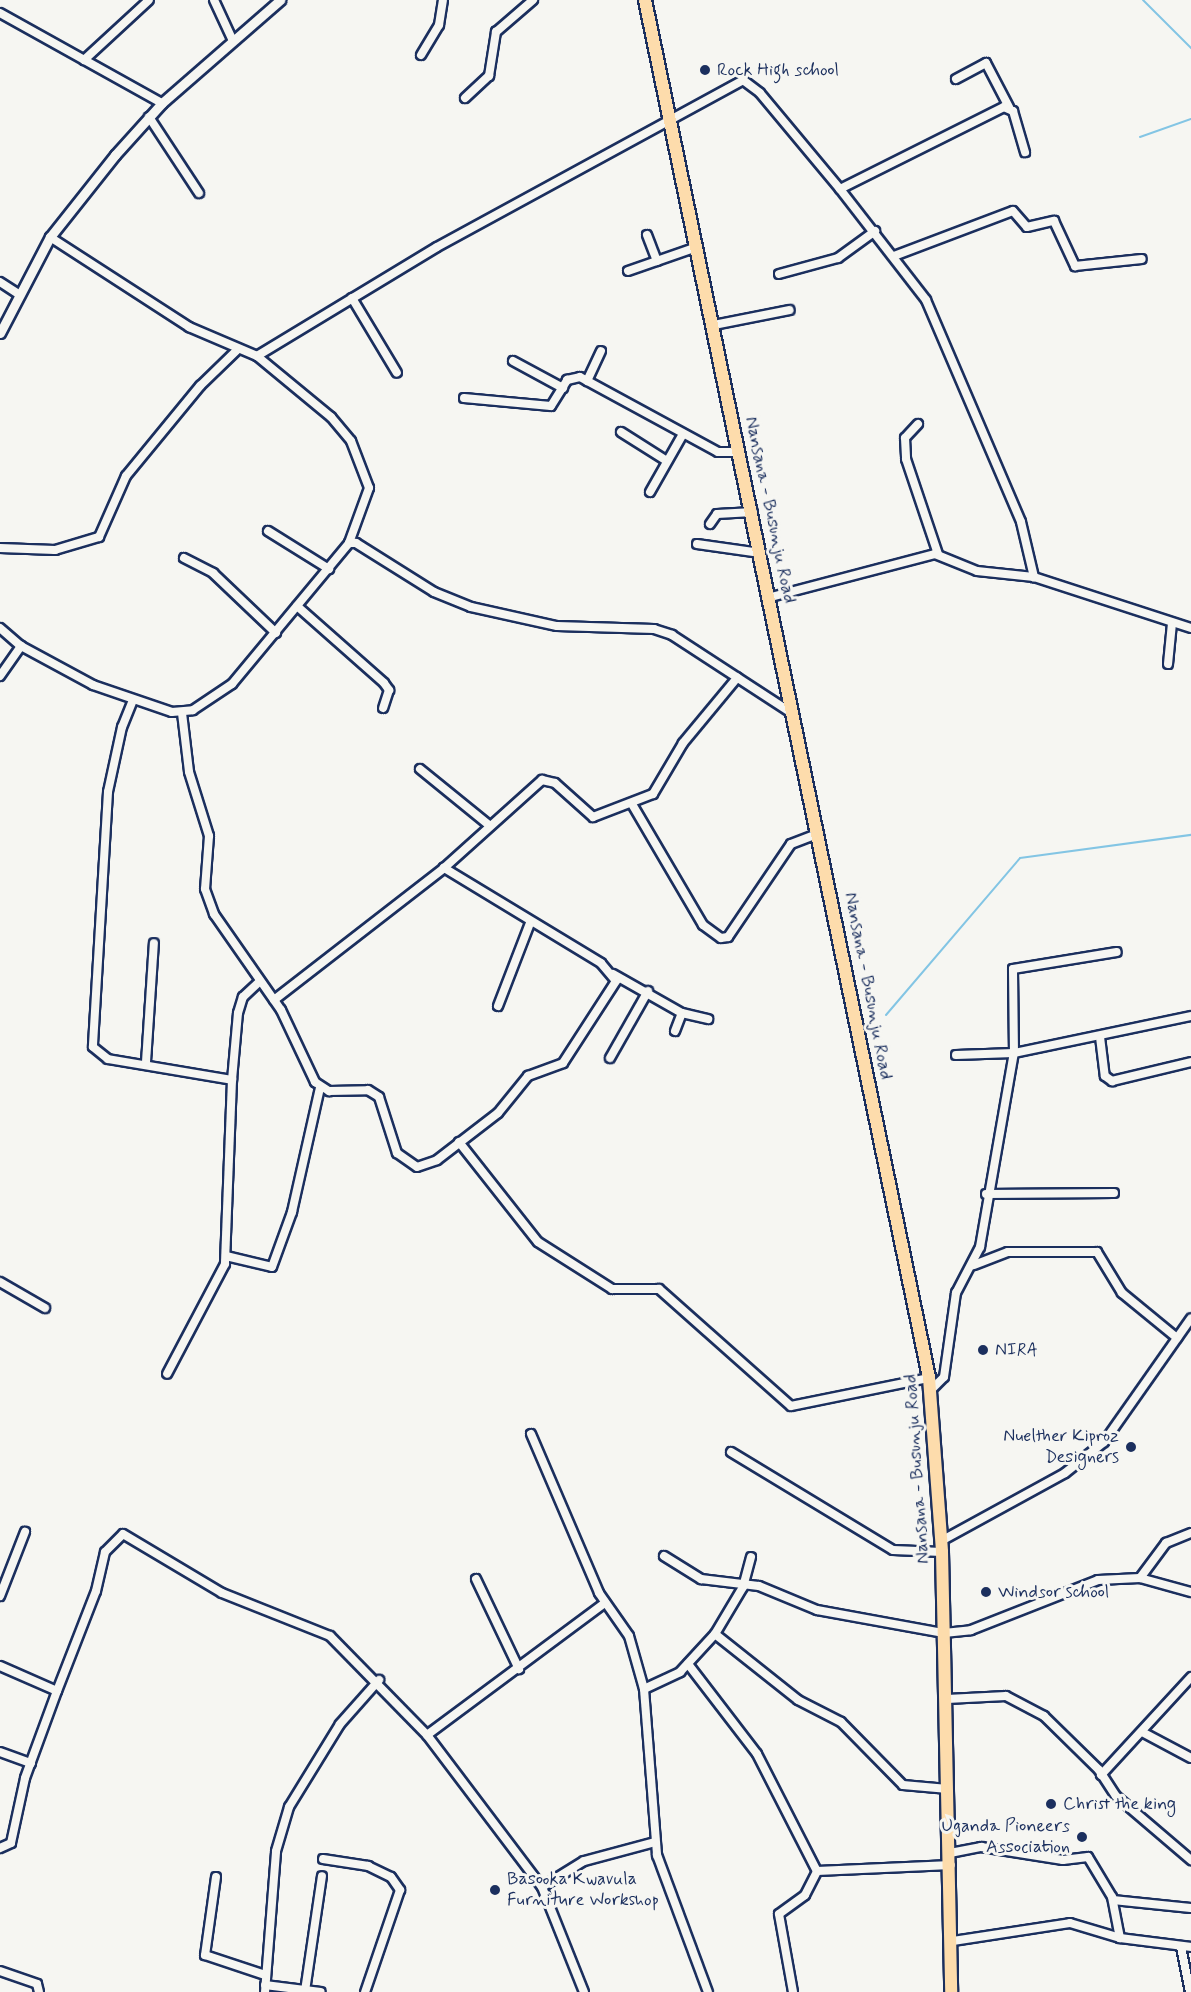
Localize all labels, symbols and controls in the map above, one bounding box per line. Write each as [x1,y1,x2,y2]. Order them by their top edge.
place label: Rock High school [717,59,839,81]
marker: Rock High school [698,63,712,77]
street label: Nansana - Busunju Road [740,415,800,605]
street label: Nansana - Busunju Road [839,891,897,1081]
place label: NIRA [995,1339,1038,1361]
marker: NIRA [976,1343,990,1357]
street label: Nansana - Busunju Road [900,1373,934,1565]
place label: Nuelther Kiproz Designers [1002,1426,1119,1468]
marker: Nuelther Kiproz Designers [1124,1440,1138,1454]
place label: Windsor school [998,1581,1110,1603]
marker: Windsor school [979,1585,993,1599]
place label: Christ the king [1063,1793,1175,1815]
marker: Christ the king [1044,1797,1058,1811]
place label: Uganda Pioneers Association [941,1816,1070,1858]
marker: Uganda Pioneers Association [1075,1830,1089,1844]
place label: Basooka Kwavula Furniture Workshop [507,1869,660,1912]
marker: Basooka Kwavula Furniture Workshop [488,1883,502,1897]

